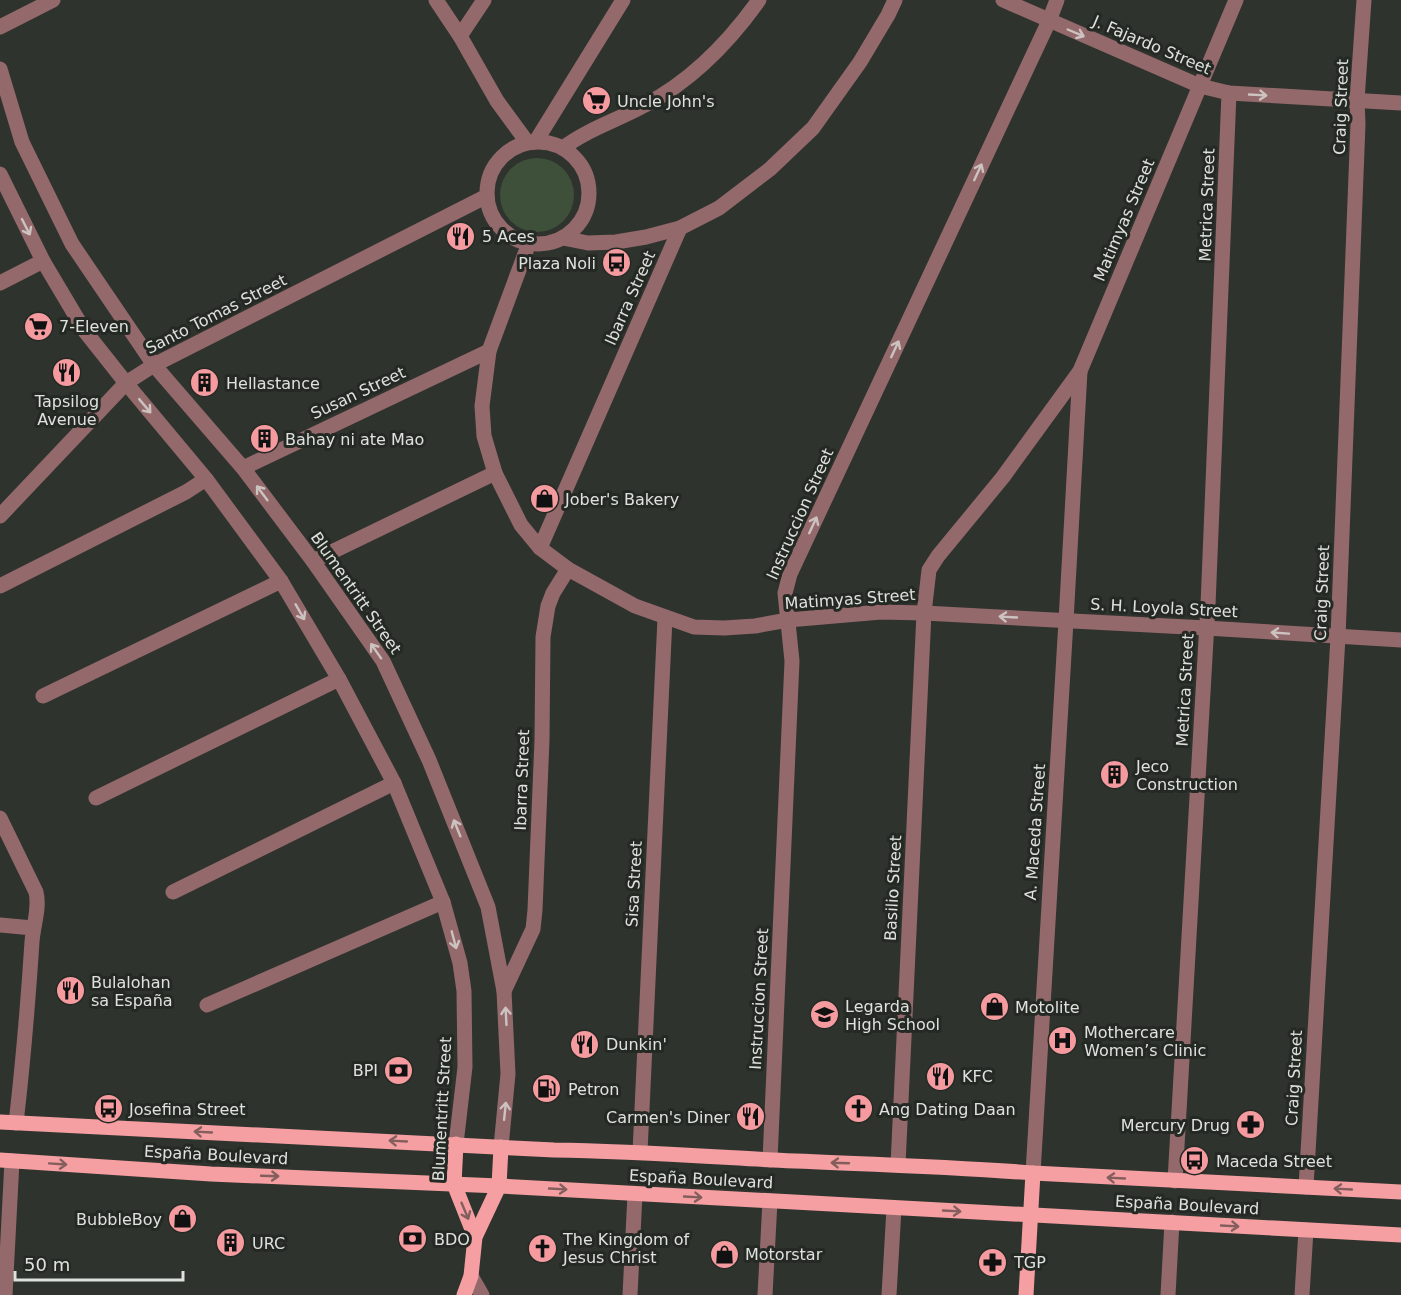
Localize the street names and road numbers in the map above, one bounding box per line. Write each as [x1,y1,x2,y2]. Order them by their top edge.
street label: J. Fajardo Street [1089,11,1214,78]
street label: Craig Street [1330,59,1352,155]
street label: Metrica Street [1196,148,1218,262]
street label: Matimyas Street [1090,156,1158,284]
street label: Ibarra Street [601,248,659,348]
street label: Santo Tomas Street [142,270,290,358]
street label: Susan Street [308,363,408,423]
street label: Instruccion Street [762,445,838,583]
street label: Blumentritt Street [307,528,405,658]
street label: Craig Street [1311,545,1333,641]
street label: Matimyas Street [784,585,916,613]
street label: S. H. Loyola Street [1090,595,1238,621]
street label: Metrica Street [1173,633,1197,747]
street label: Ibarra Street [511,729,533,831]
street label: A. Maceda Street [1021,763,1049,901]
street label: Basilio Street [881,835,905,941]
street label: Sisa Street [622,840,646,928]
street label: Instruccion Street [746,928,772,1070]
street label: Craig Street [1282,1030,1306,1126]
street label: Blumentritt Street [429,1036,455,1182]
street label: España Boulevard [143,1142,289,1168]
street label: España Boulevard [628,1166,774,1192]
street label: España Boulevard [1114,1192,1260,1218]

